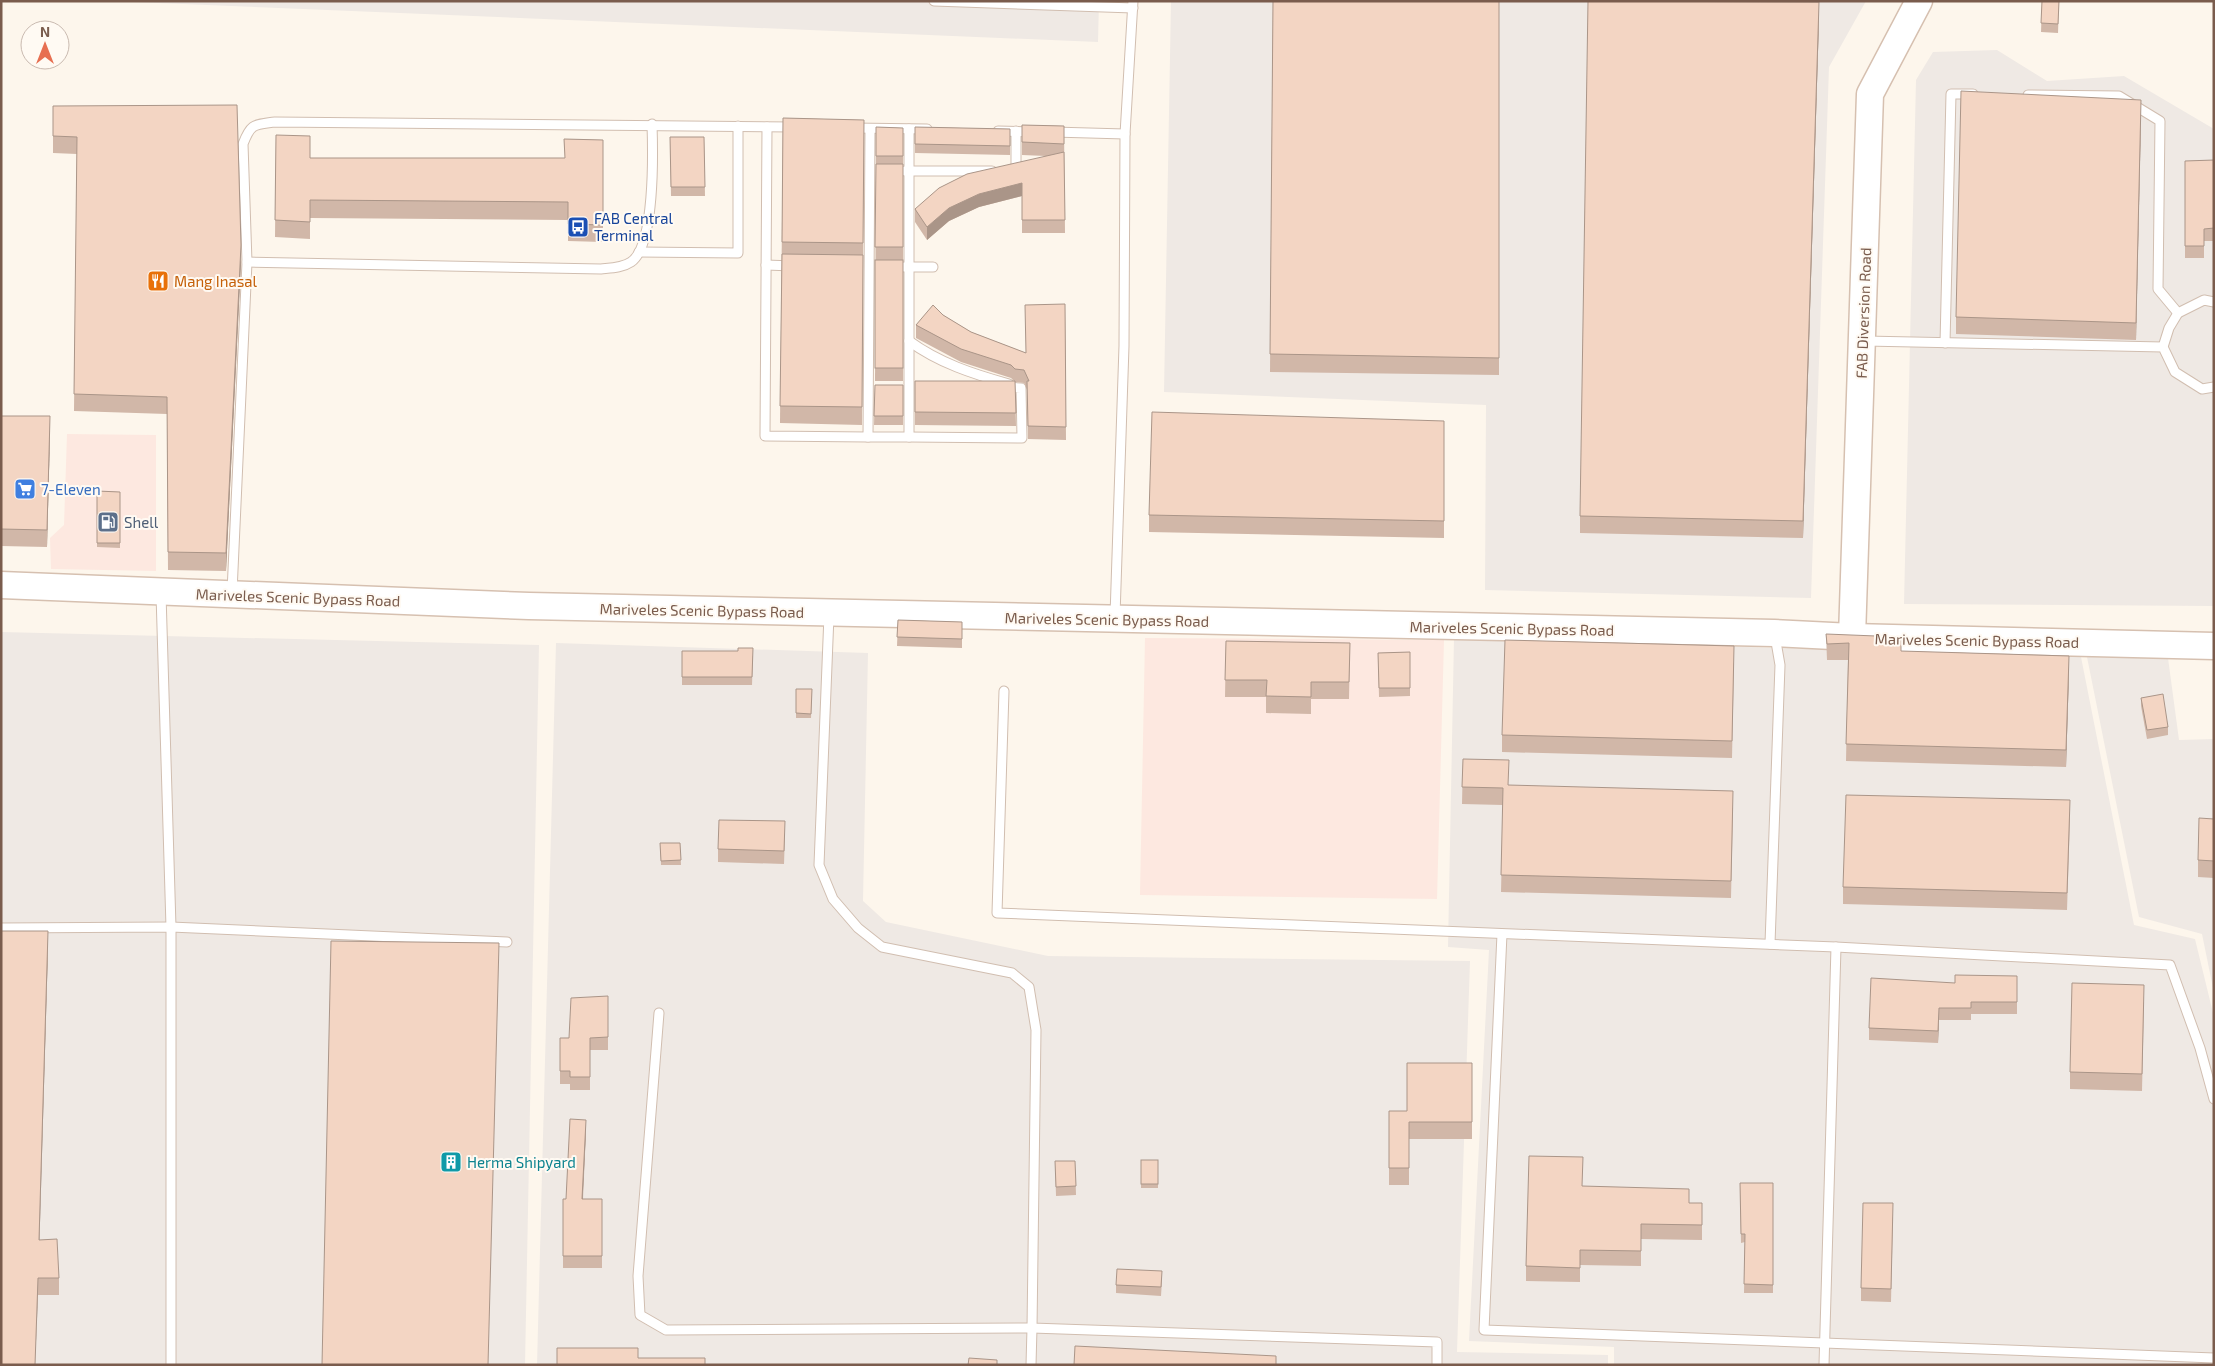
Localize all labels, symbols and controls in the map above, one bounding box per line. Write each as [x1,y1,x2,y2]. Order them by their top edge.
north arrow [20,20,70,70]
text: N [40,23,50,40]
place label: FAB Central Terminal [594,209,674,244]
bus stop icon: FAB Central Terminal [566,215,590,239]
street label: FAB Diversion Road [1852,247,1874,379]
restaurant icon: Mang Inasal [146,269,170,293]
place label: Mang Inasal [174,272,258,290]
supermarket icon: 7-Eleven [13,477,37,501]
place label: 7-Eleven [41,480,101,498]
fuel station icon: Shell [96,510,120,534]
place label: Shell [124,513,159,531]
street label: Mariveles Scenic Bypass Road [195,584,401,610]
street label: Mariveles Scenic Bypass Road [600,599,804,621]
street label: Mariveles Scenic Bypass Road [1005,608,1209,630]
street label: Mariveles Scenic Bypass Road [1410,617,1614,639]
street label: Mariveles Scenic Bypass Road [1875,629,2079,651]
building icon: Herma Shipyard [439,1150,463,1174]
place label: Herma Shipyard [467,1153,576,1171]

